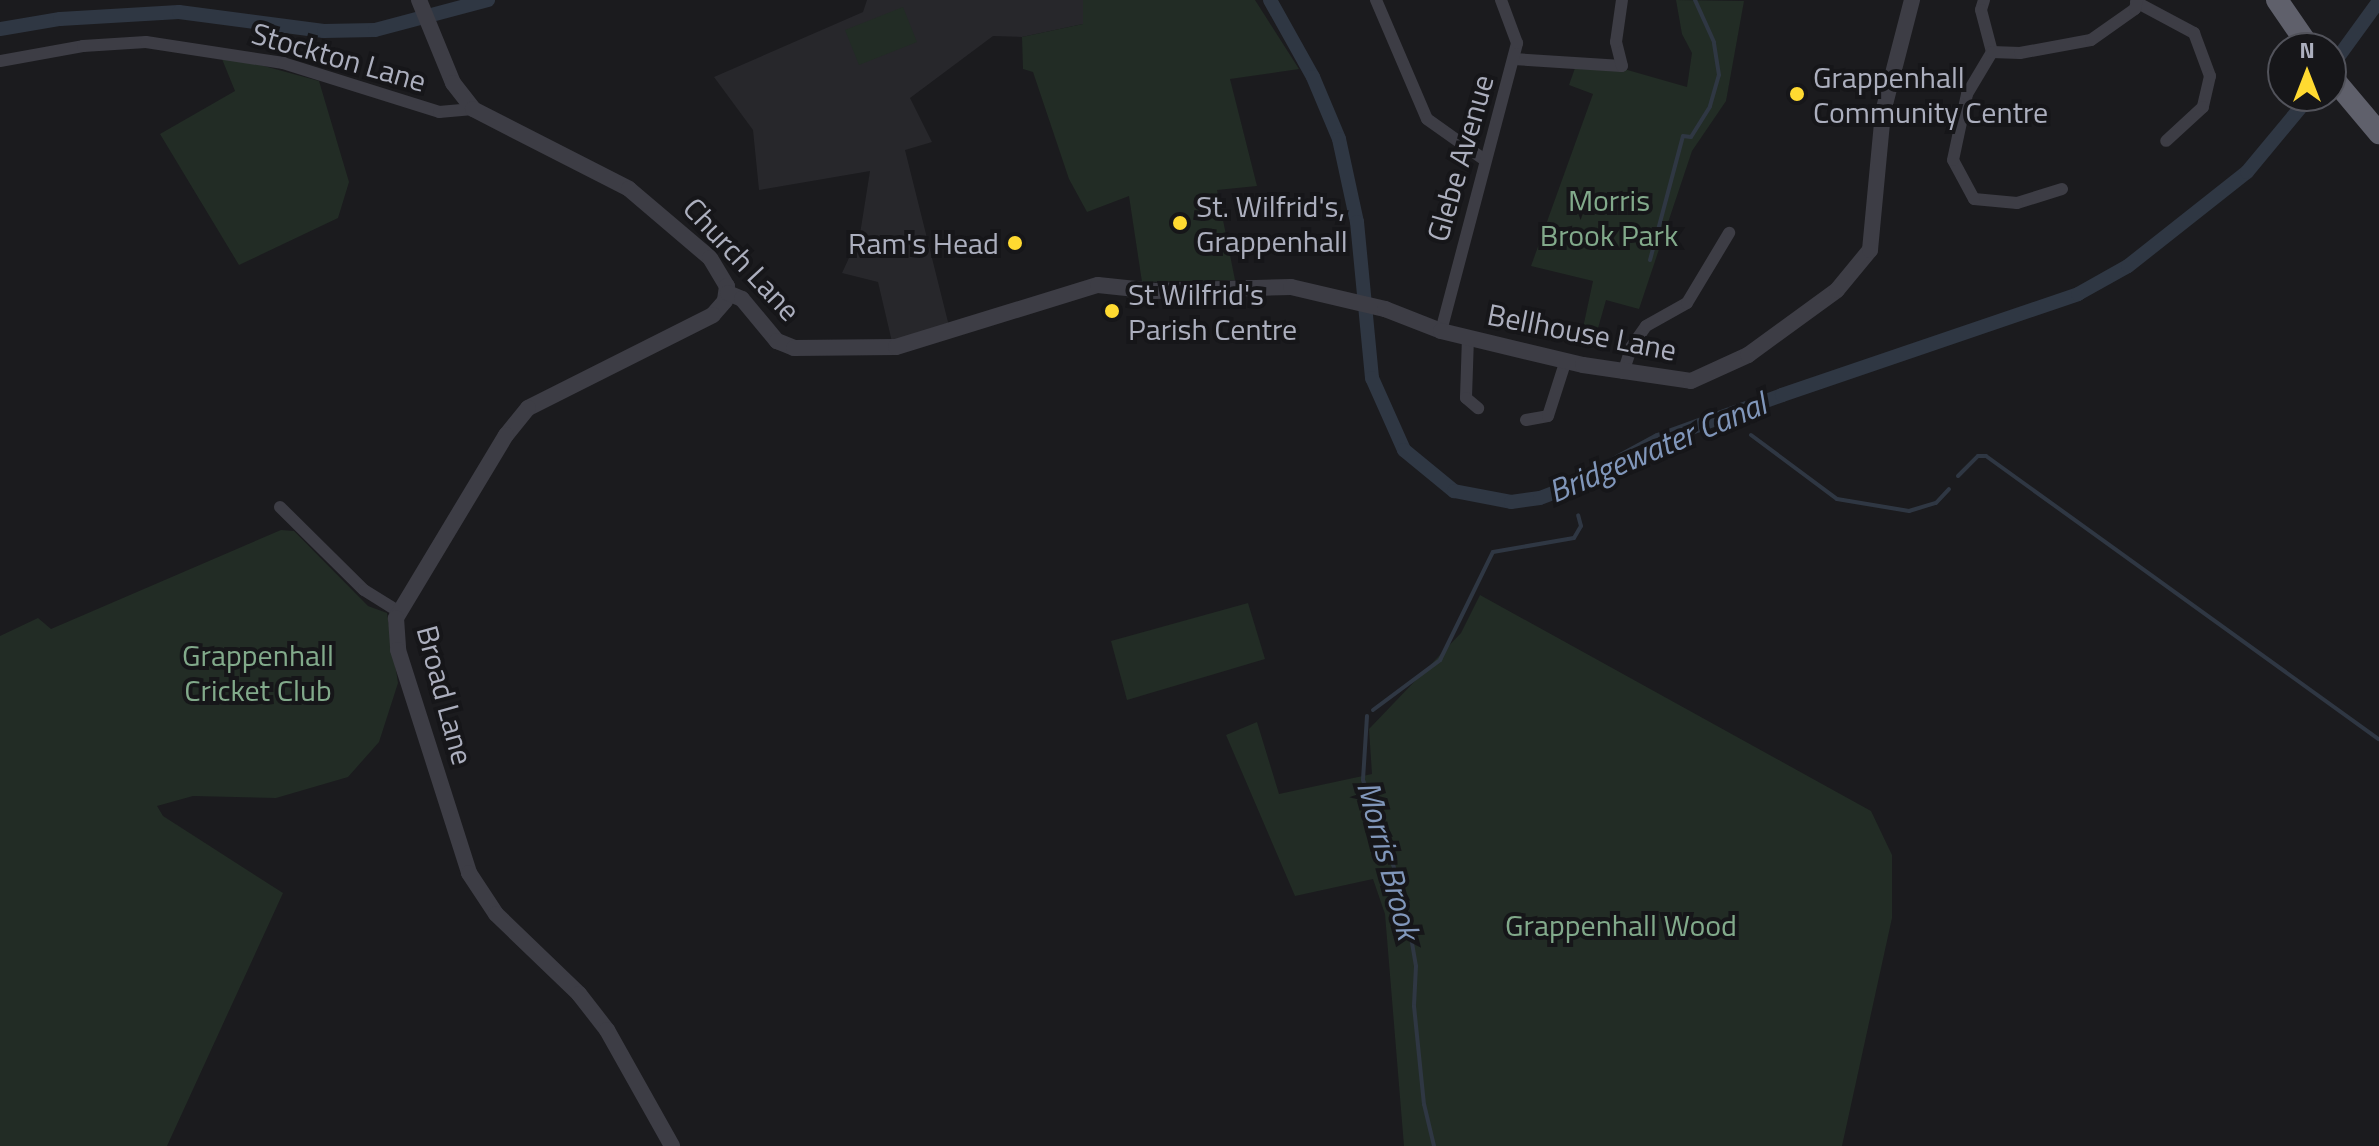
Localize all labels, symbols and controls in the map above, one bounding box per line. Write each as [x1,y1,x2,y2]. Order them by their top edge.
street label: Stockton Lane [248,15,430,99]
north arrow [2267,32,2347,112]
text: N [2299,33,2315,67]
place label: Grappenhall Community Centre [1813,59,2048,130]
street label: Glebe Avenue [1419,70,1501,246]
marker: Grappenhall Community Centre [1788,85,1806,103]
park label: Morris Brook Park [1540,182,1678,252]
place label: St. Wilfrid's, Grappenhall [1196,188,1348,258]
street label: Church Lane [676,190,808,328]
marker: St. Wilfrid's, Grappenhall [1171,214,1189,232]
place label: Ram's Head [848,225,999,261]
marker: Ram's Head [1006,234,1024,252]
place label: St Wilfrid's Parish Centre [1128,276,1297,346]
street label: Bellhouse Lane [1484,296,1680,368]
marker: St Wilfrid's Parish Centre [1103,302,1121,320]
water label: Bridgewater Canal [1542,384,1772,510]
street label: Broad Lane [409,621,481,769]
park label: Grappenhall Cricket Club [182,637,334,708]
water label: Morris Brook [1349,777,1429,943]
park label: Grappenhall Wood [1505,907,1737,943]

